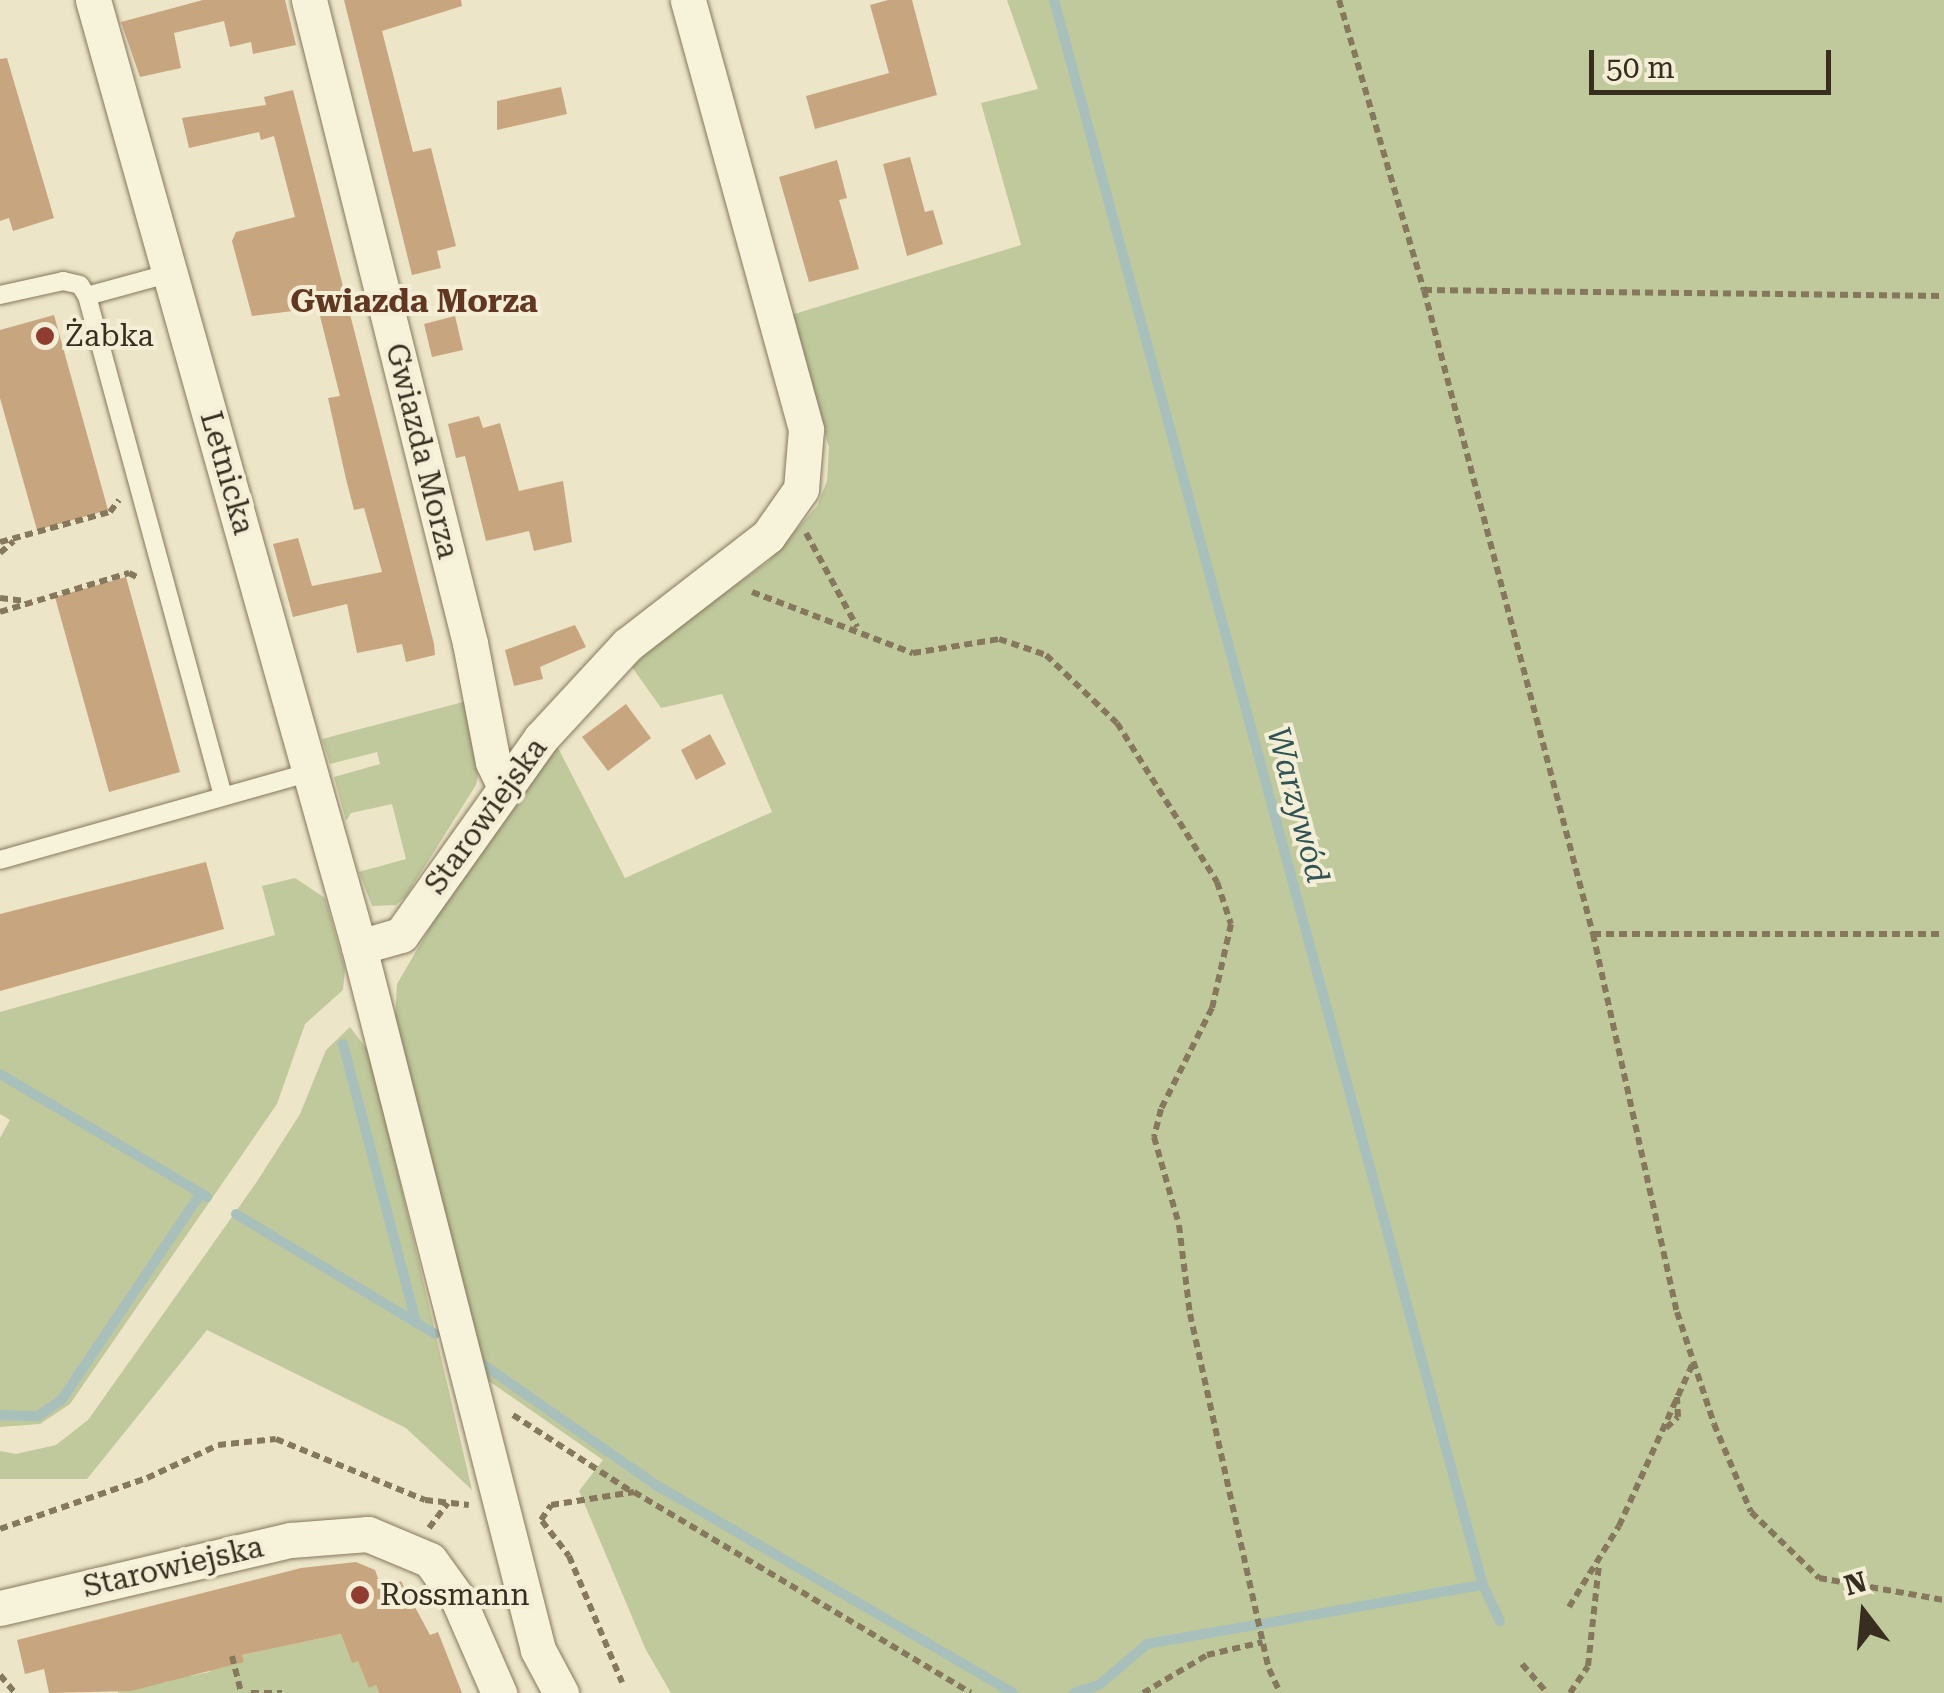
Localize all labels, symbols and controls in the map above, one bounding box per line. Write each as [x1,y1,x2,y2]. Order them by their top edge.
scale bar [1594,30,1836,92]
text: 50 m [1606,50,1675,85]
district label: Gwiazda Morza [290,282,538,320]
place label: Żabka [65,318,154,354]
marker: Żabka [34,325,56,347]
street label: Gwiazda Morza [378,340,466,562]
street label: Letnicka [192,407,262,539]
water label: Warzywód [1259,723,1337,887]
street label: Starowiejska [417,731,555,901]
street label: Starowiejska [79,1529,267,1605]
north arrow [1814,1563,1914,1663]
text: N [1841,1565,1871,1603]
place label: Rossmann [380,1577,529,1613]
marker: Rossmann [349,1584,371,1606]

